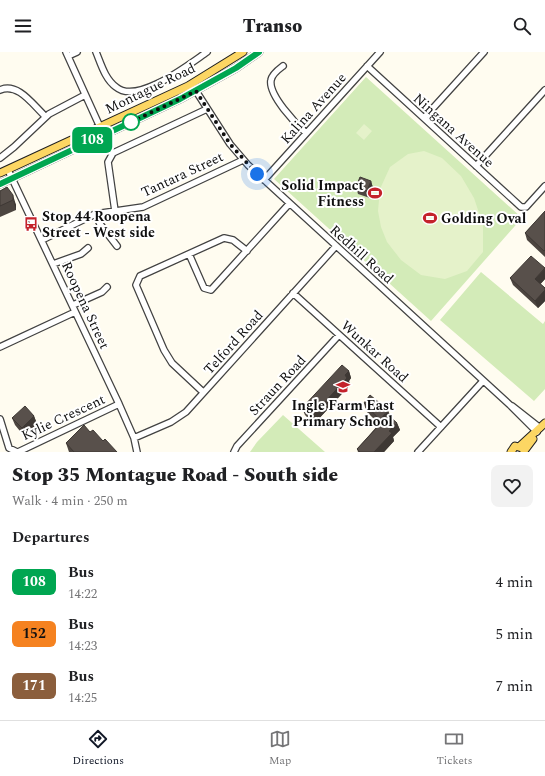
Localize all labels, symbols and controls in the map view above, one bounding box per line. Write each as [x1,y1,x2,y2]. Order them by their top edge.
text: Transo [243,13,302,40]
icon: menu [12,15,34,37]
icon: search [511,15,533,37]
street label: Montague Road [101,57,199,119]
street label: Kalina Avenue [276,68,351,149]
street label: Ningana Avenue [409,88,499,173]
unlabelled marker [122,113,140,131]
line badge: 108 [69,127,115,153]
text: 108 [80,129,104,150]
street label: Tantara Street [138,146,227,203]
your location [247,164,267,184]
place label: Solid Impact Fitness [281,175,365,212]
sports icon: Solid Impact Fitness [367,185,383,201]
place label: Stop 44 Roopena Street - West side [42,206,155,243]
place label: Golding Oval [441,208,527,229]
sports icon: Golding Oval [422,210,438,226]
bus stop icon: Stop 44 Roopena Street - West side [23,216,39,232]
street label: Redhill Road [325,220,398,289]
street label: Roopena Street [56,258,115,352]
street label: Telford Road [199,305,268,379]
street label: Wunkar Road [336,315,413,388]
street label: Straun Road [244,350,311,420]
school or university icon: Ingle Farm East Primary School [335,379,351,395]
street label: Kylie Crescent [18,389,109,446]
place label: Ingle Farm East Primary School [292,395,395,432]
text: Stop 35 Montague Road - South side [12,461,338,490]
button: heart [491,465,533,507]
text: Walk · 4 min · 250 m [12,491,128,511]
text: Departures [12,526,90,549]
text: Bus [68,561,94,584]
text: 108 [22,571,46,592]
text: 4 min [495,571,533,594]
text: 14:22 [68,584,97,604]
text: Bus [68,613,94,636]
text: 152 [22,623,46,644]
text: 5 min [495,623,533,646]
text: 14:23 [68,636,97,656]
text: Bus [68,665,94,688]
text: 171 [22,675,46,696]
text: 7 min [495,675,533,698]
text: 14:25 [68,688,97,708]
tab: Directions [73,728,124,769]
tab: Map [269,728,291,769]
tab: Tickets [436,728,472,769]

